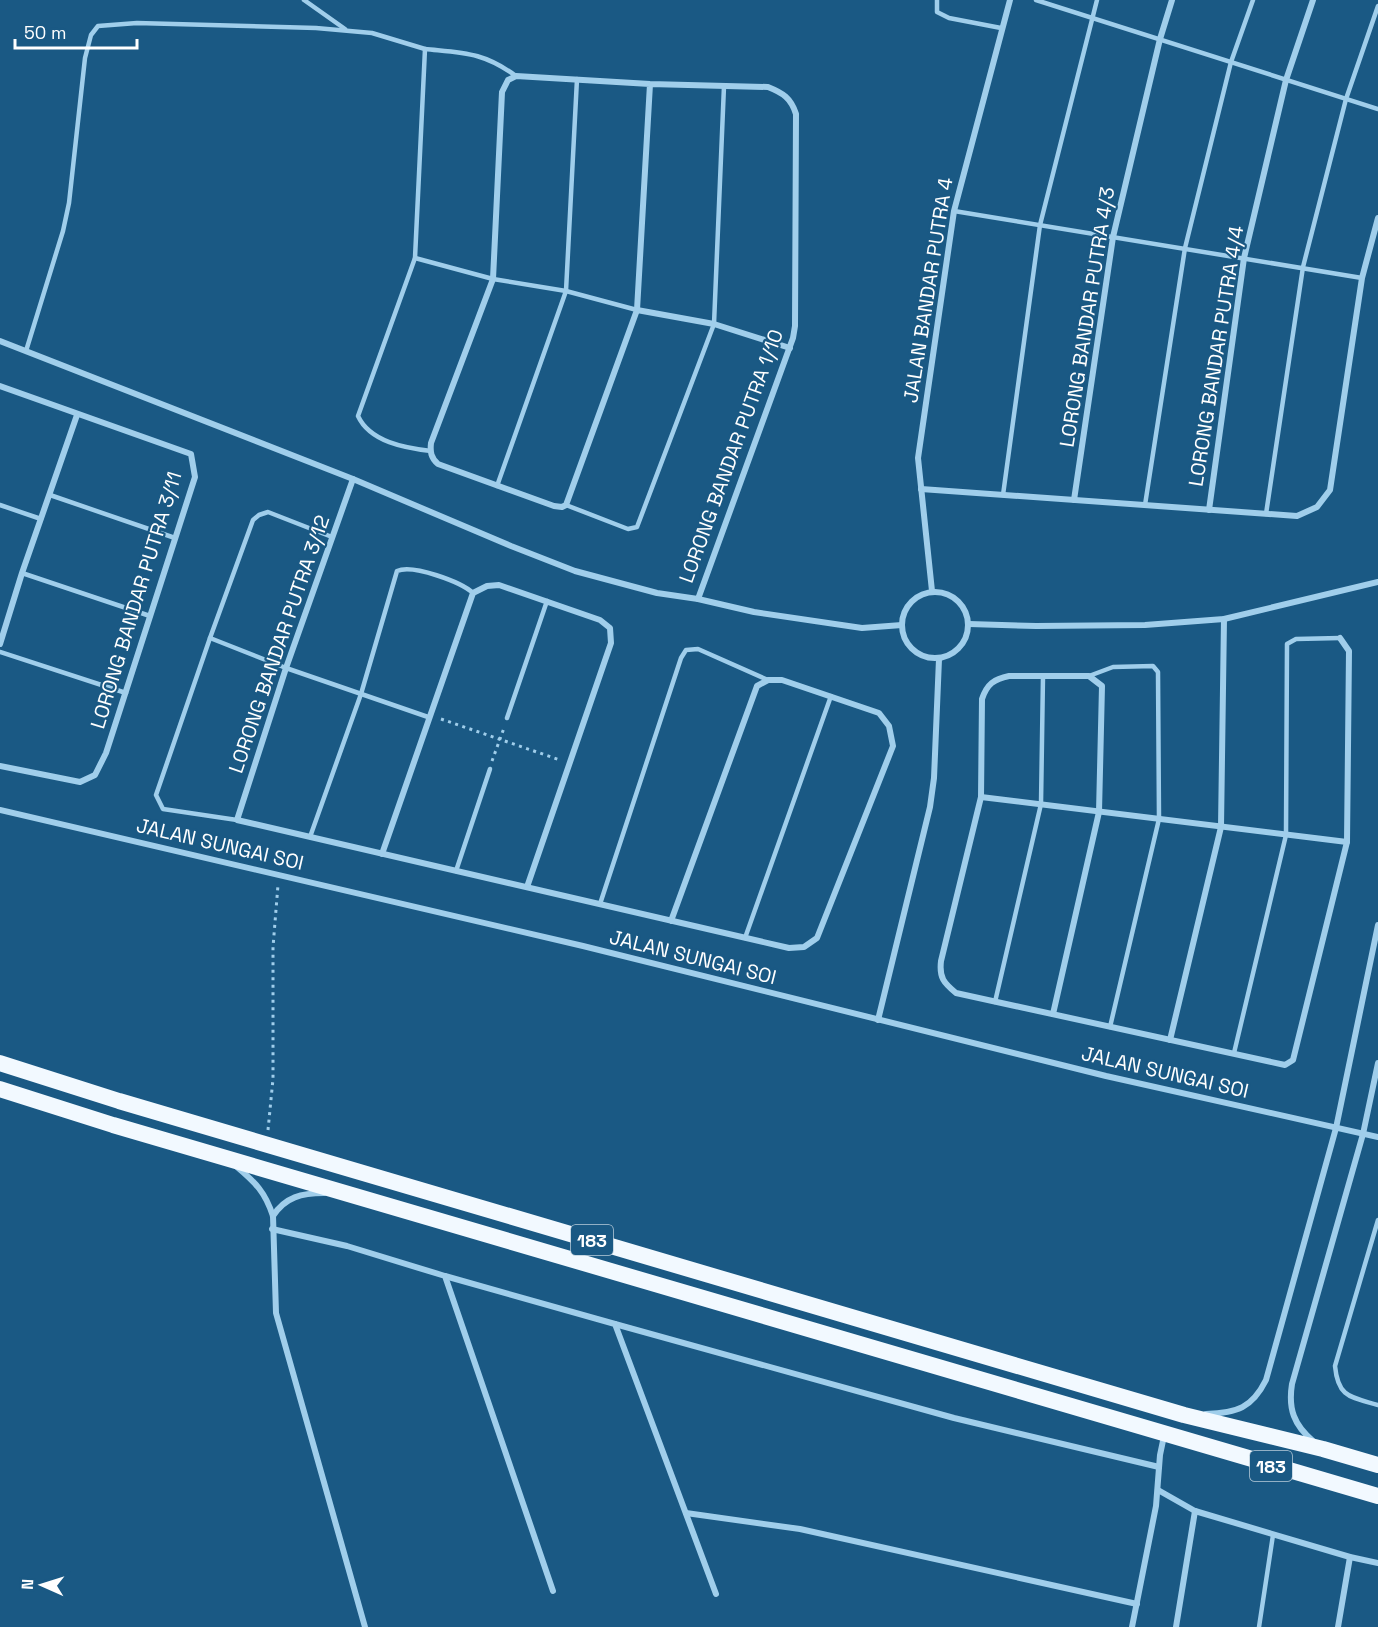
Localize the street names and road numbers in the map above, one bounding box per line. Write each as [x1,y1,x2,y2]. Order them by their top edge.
street label: JALAN BANDAR PUTRA 4 [897,175,959,405]
street label: LORONG BANDAR PUTRA 4/3 [1054,185,1120,449]
street label: LORONG BANDAR PUTRA 4/4 [1183,224,1249,488]
street label: LORONG BANDAR PUTRA 1/10 [673,326,789,586]
street label: LORONG BANDAR PUTRA 3/11 [84,468,188,732]
street label: LORONG BANDAR PUTRA 3/12 [223,512,335,776]
street label: JALAN SUNGAI SOI [134,812,306,876]
street label: JALAN SUNGAI SOI [607,924,779,990]
street label: JALAN SUNGAI SOI [1079,1040,1251,1104]
road number: 183 [571,1225,613,1255]
road number: 183 [1250,1451,1292,1481]

